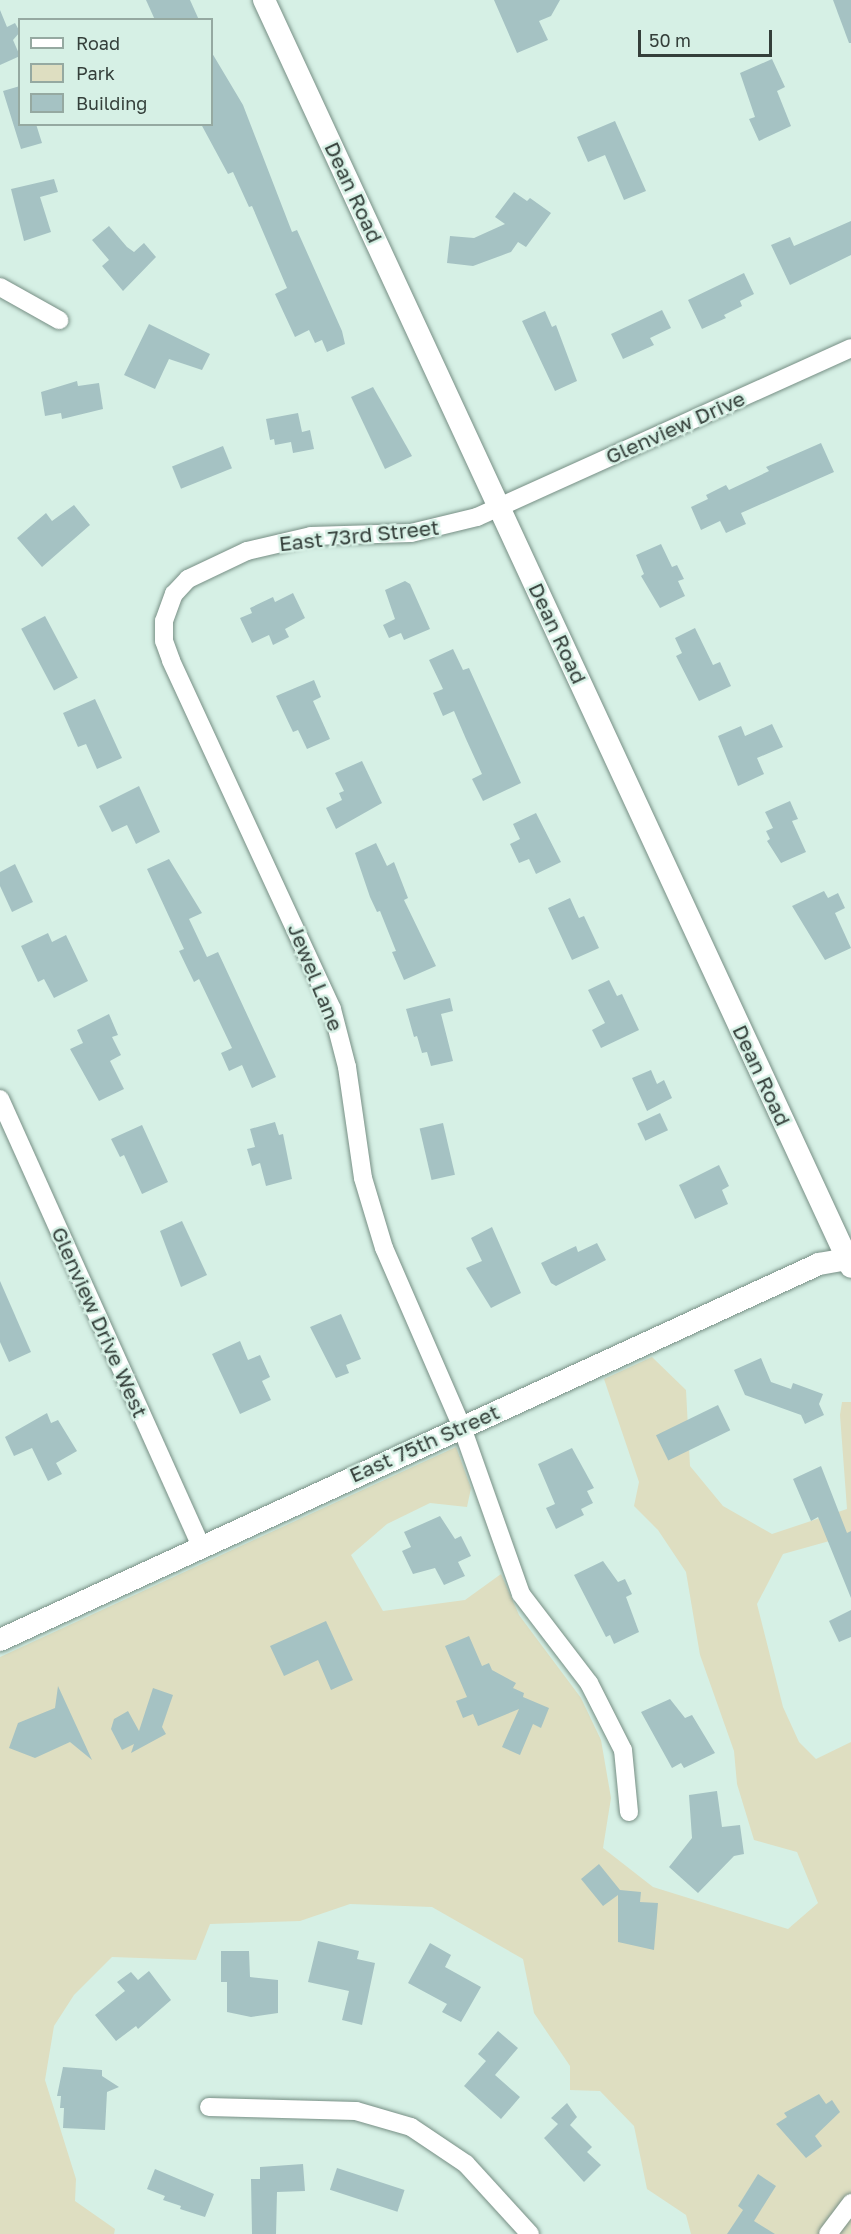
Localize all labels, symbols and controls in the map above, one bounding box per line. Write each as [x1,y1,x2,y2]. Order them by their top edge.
legend [18,18,213,126]
scale bar [641,18,774,56]
text: 50 m [649,29,691,51]
text: Road [76,32,120,54]
text: Park [76,62,115,84]
text: Building [76,92,147,114]
street label: Dean Road [320,138,388,246]
street label: Glenview Drive [602,385,748,469]
street label: East 73rd Street [278,514,440,556]
street label: Dean Road [524,579,592,687]
street label: Jewel Lane [283,920,349,1034]
street label: Dean Road [728,1021,796,1129]
street label: Glenview Drive West [47,1223,153,1421]
street label: East 75th Street [345,1399,503,1487]

